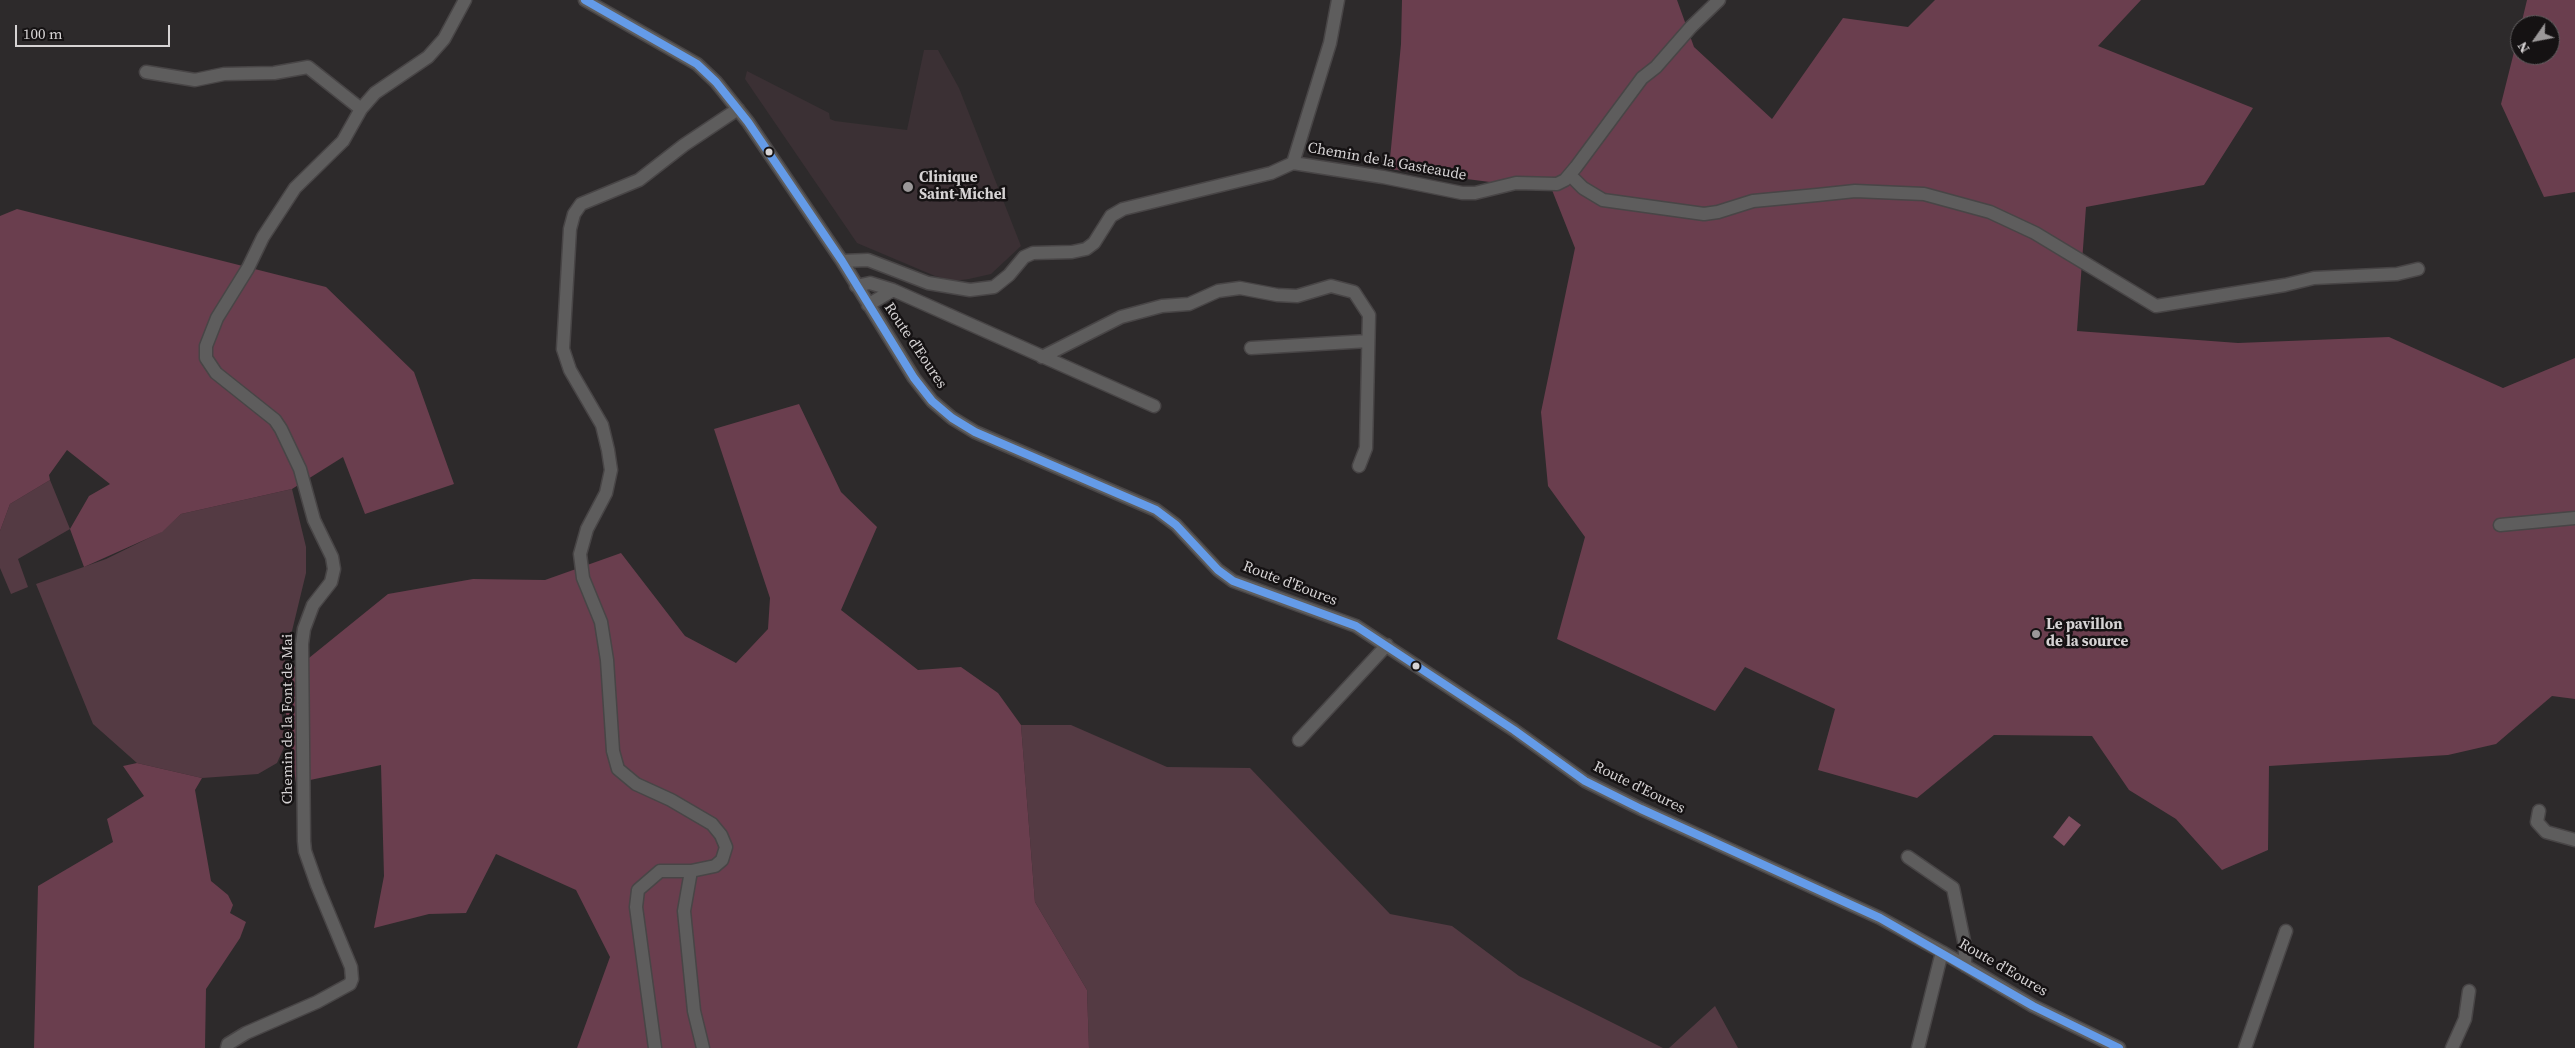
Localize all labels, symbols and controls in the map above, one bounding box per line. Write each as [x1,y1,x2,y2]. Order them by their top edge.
scale bar [18,15,172,47]
north arrow [2510,15,2560,65]
text: 100 m [23,23,63,44]
text: N [2512,38,2534,57]
street label: Chemin de la Gasteaude [1306,139,1468,185]
unlabelled marker [764,147,774,157]
place label: Clinique Saint-Michel [919,169,1006,204]
marker: Clinique Saint-Michel [901,180,915,194]
street label: Route d'Eoures [880,300,950,392]
street label: Route d'Eoures [1240,558,1340,610]
place label: Le pavillon de la source [2046,616,2128,651]
marker: Le pavillon de la source [2030,628,2042,640]
street label: Chemin de la Font de Mai [279,634,297,804]
unlabelled marker [1411,661,1421,671]
street label: Route d'Eoures [1590,758,1688,818]
street label: Route d'Eoures [1955,935,2051,1001]

